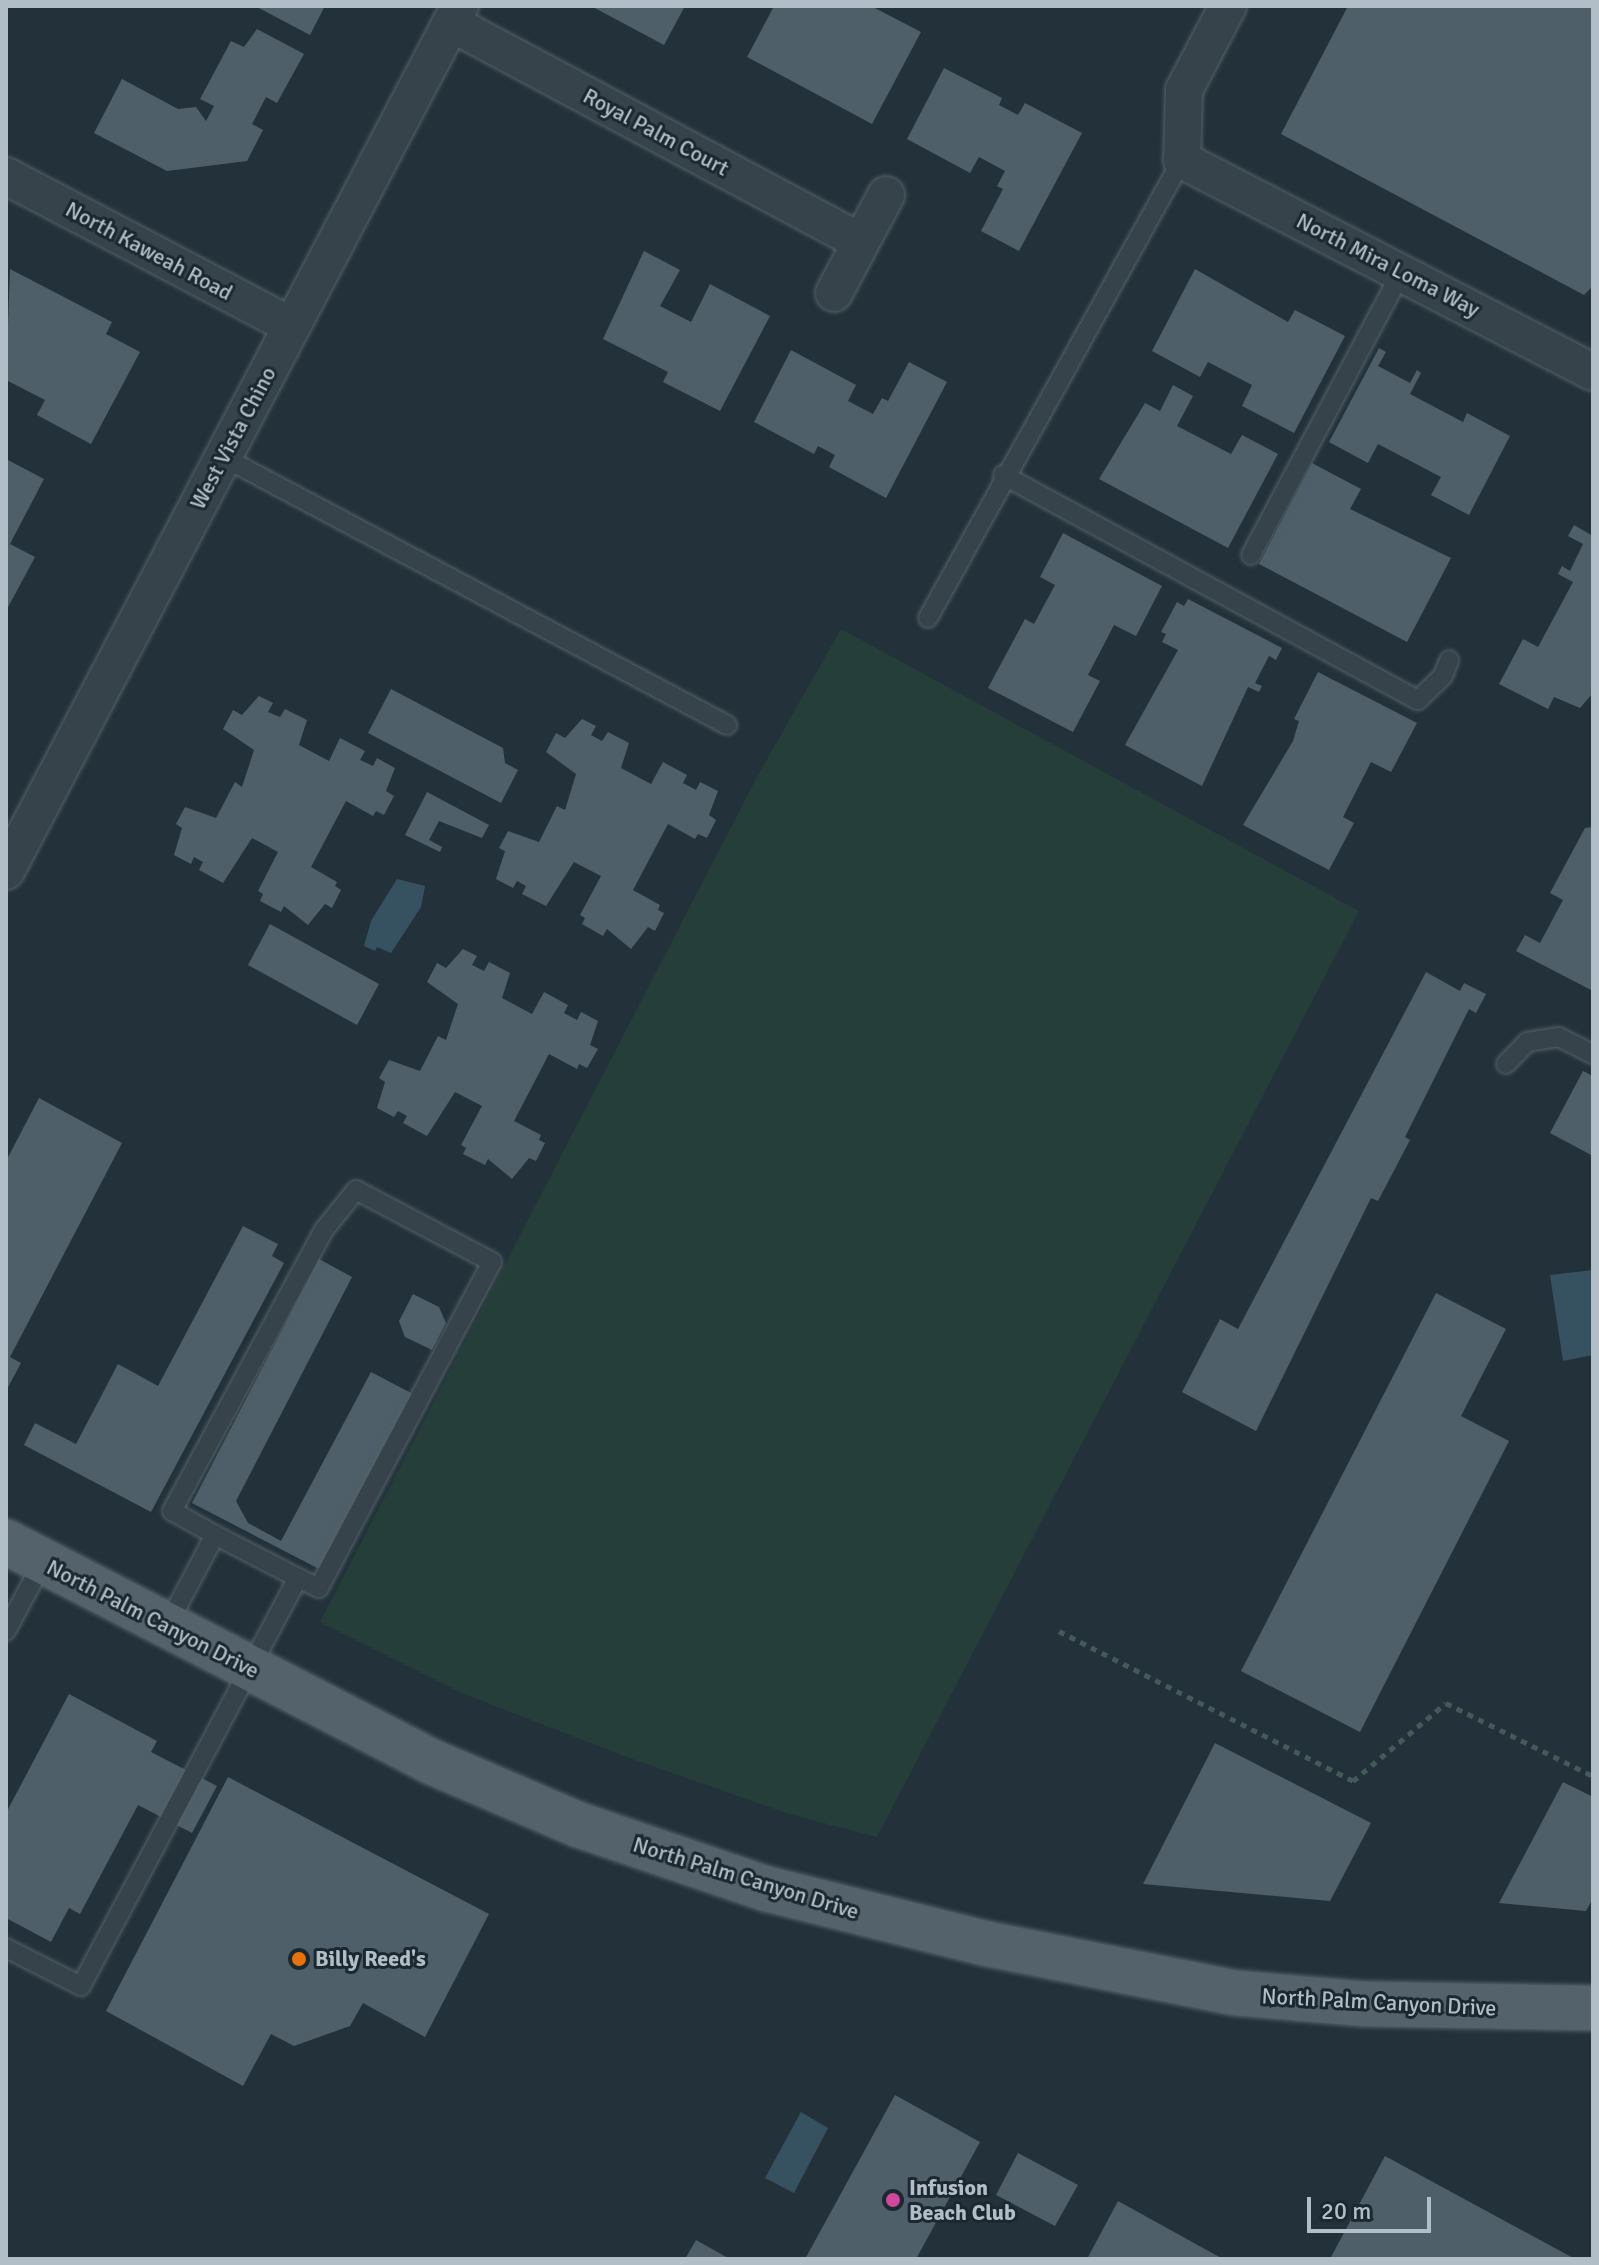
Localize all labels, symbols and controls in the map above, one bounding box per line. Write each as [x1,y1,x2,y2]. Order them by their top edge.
street label: Royal Palm Court [579,82,733,182]
street label: North Kaweah Road [61,196,237,306]
street label: North Mira Loma Way [1292,207,1484,323]
street label: West Vista Chino [184,362,282,514]
street label: North Palm Canyon Drive [42,1554,264,1684]
street label: North Palm Canyon Drive [630,1831,862,1925]
place label: Billy Reed's [315,1946,426,1972]
marker: Billy Reed's [290,1950,308,1968]
street label: North Palm Canyon Drive [1261,1983,1497,2021]
place label: Infusion Beach Club [909,2174,1016,2226]
scale bar [1311,2181,1435,2231]
marker: Infusion Beach Club [884,2191,902,2209]
text: 20 m [1321,2196,1371,2226]

